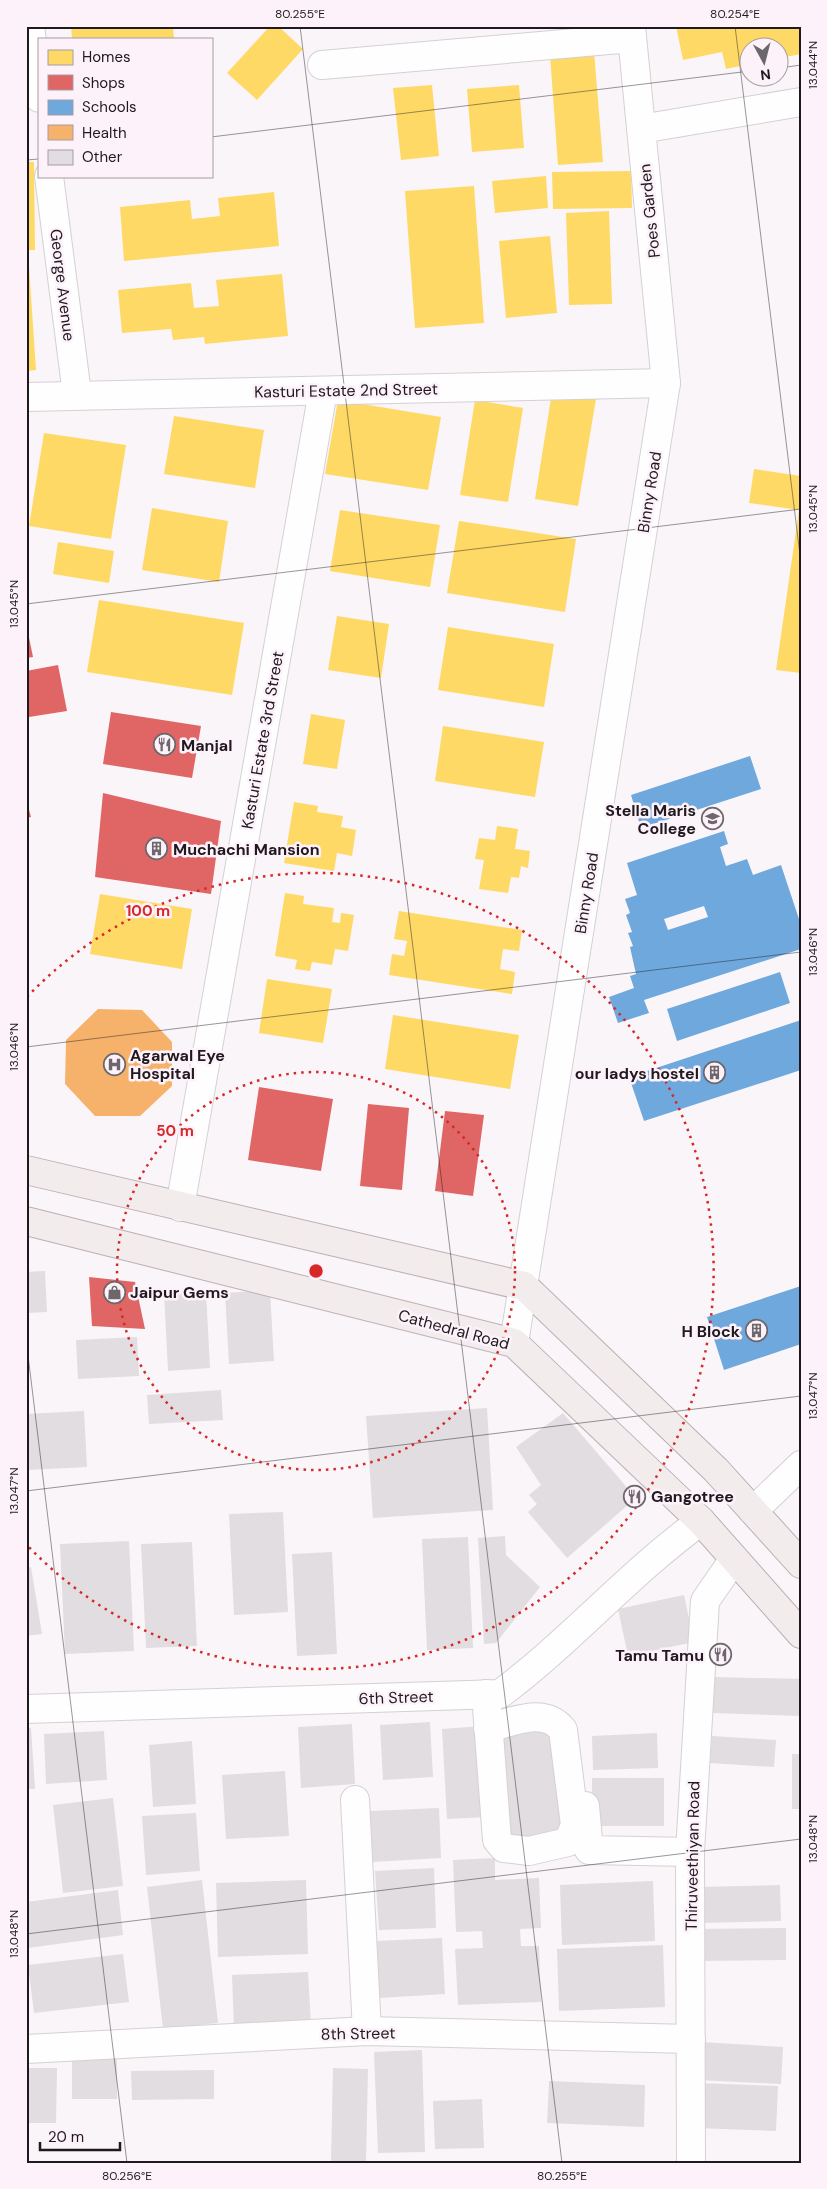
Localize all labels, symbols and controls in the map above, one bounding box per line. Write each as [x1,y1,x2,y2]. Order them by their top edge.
text: 80.255°E [275,6,325,22]
text: 80.254°E [710,6,760,22]
legend [38,38,212,178]
north arrow [740,38,790,88]
text: 13.044°N [805,41,821,89]
text: Homes [82,47,131,67]
text: N [759,65,772,84]
text: Shops [82,73,125,93]
text: Schools [82,97,137,117]
text: Health [82,123,127,143]
text: Other [82,147,123,167]
street label: Poes Garden [634,163,665,259]
street label: George Avenue [45,228,80,342]
street label: Kasturi Estate 2nd Street [254,378,438,403]
street label: Binny Road [633,450,666,534]
text: 13.045°N [805,485,821,533]
text: 13.045°N [6,580,22,628]
street label: Kasturi Estate 3rd Street [236,649,288,831]
restaurant icon: Manjal [153,733,177,757]
place label: Manjal [181,735,232,756]
place label: Stella Maris College [605,800,696,839]
school or university icon: Stella Maris College [700,807,724,831]
building icon: Muchachi Mansion [145,837,169,861]
place label: Muchachi Mansion [173,839,320,860]
street label: Binny Road [570,851,603,935]
text: 100 m [126,901,170,921]
text: 13.046°N [805,928,821,976]
text: 13.046°N [6,1023,22,1071]
place label: Agarwal Eye Hospital [130,1045,225,1084]
hospital icon: Agarwal Eye Hospital [102,1052,126,1076]
building icon: our ladys hostel [703,1061,727,1085]
place label: our ladys hostel [575,1063,699,1084]
text: 50 m [156,1121,194,1141]
centre of rings [307,1262,325,1280]
shop icon: Jaipur Gems [102,1280,126,1304]
place label: Jaipur Gems [130,1282,229,1303]
street label: Cathedral Road [396,1305,512,1354]
building icon: H Block [744,1319,768,1343]
place label: H Block [682,1321,741,1342]
text: 13.047°N [805,1372,821,1420]
text: 13.047°N [6,1467,22,1515]
restaurant icon: Gangotree [623,1484,647,1508]
place label: Gangotree [651,1486,734,1507]
restaurant icon: Tamu Tamu [708,1643,732,1667]
place label: Tamu Tamu [615,1645,704,1666]
street label: 6th Street [358,1686,434,1709]
street label: Thiruveethiyan Road [681,1781,704,1931]
text: 13.048°N [805,1815,821,1863]
text: 13.048°N [6,1910,22,1958]
street label: 8th Street [320,2022,396,2045]
scale bar [40,2119,120,2151]
text: 20 m [48,2127,84,2147]
text: 80.256°E [102,2168,152,2184]
text: 80.255°E [537,2168,587,2184]

